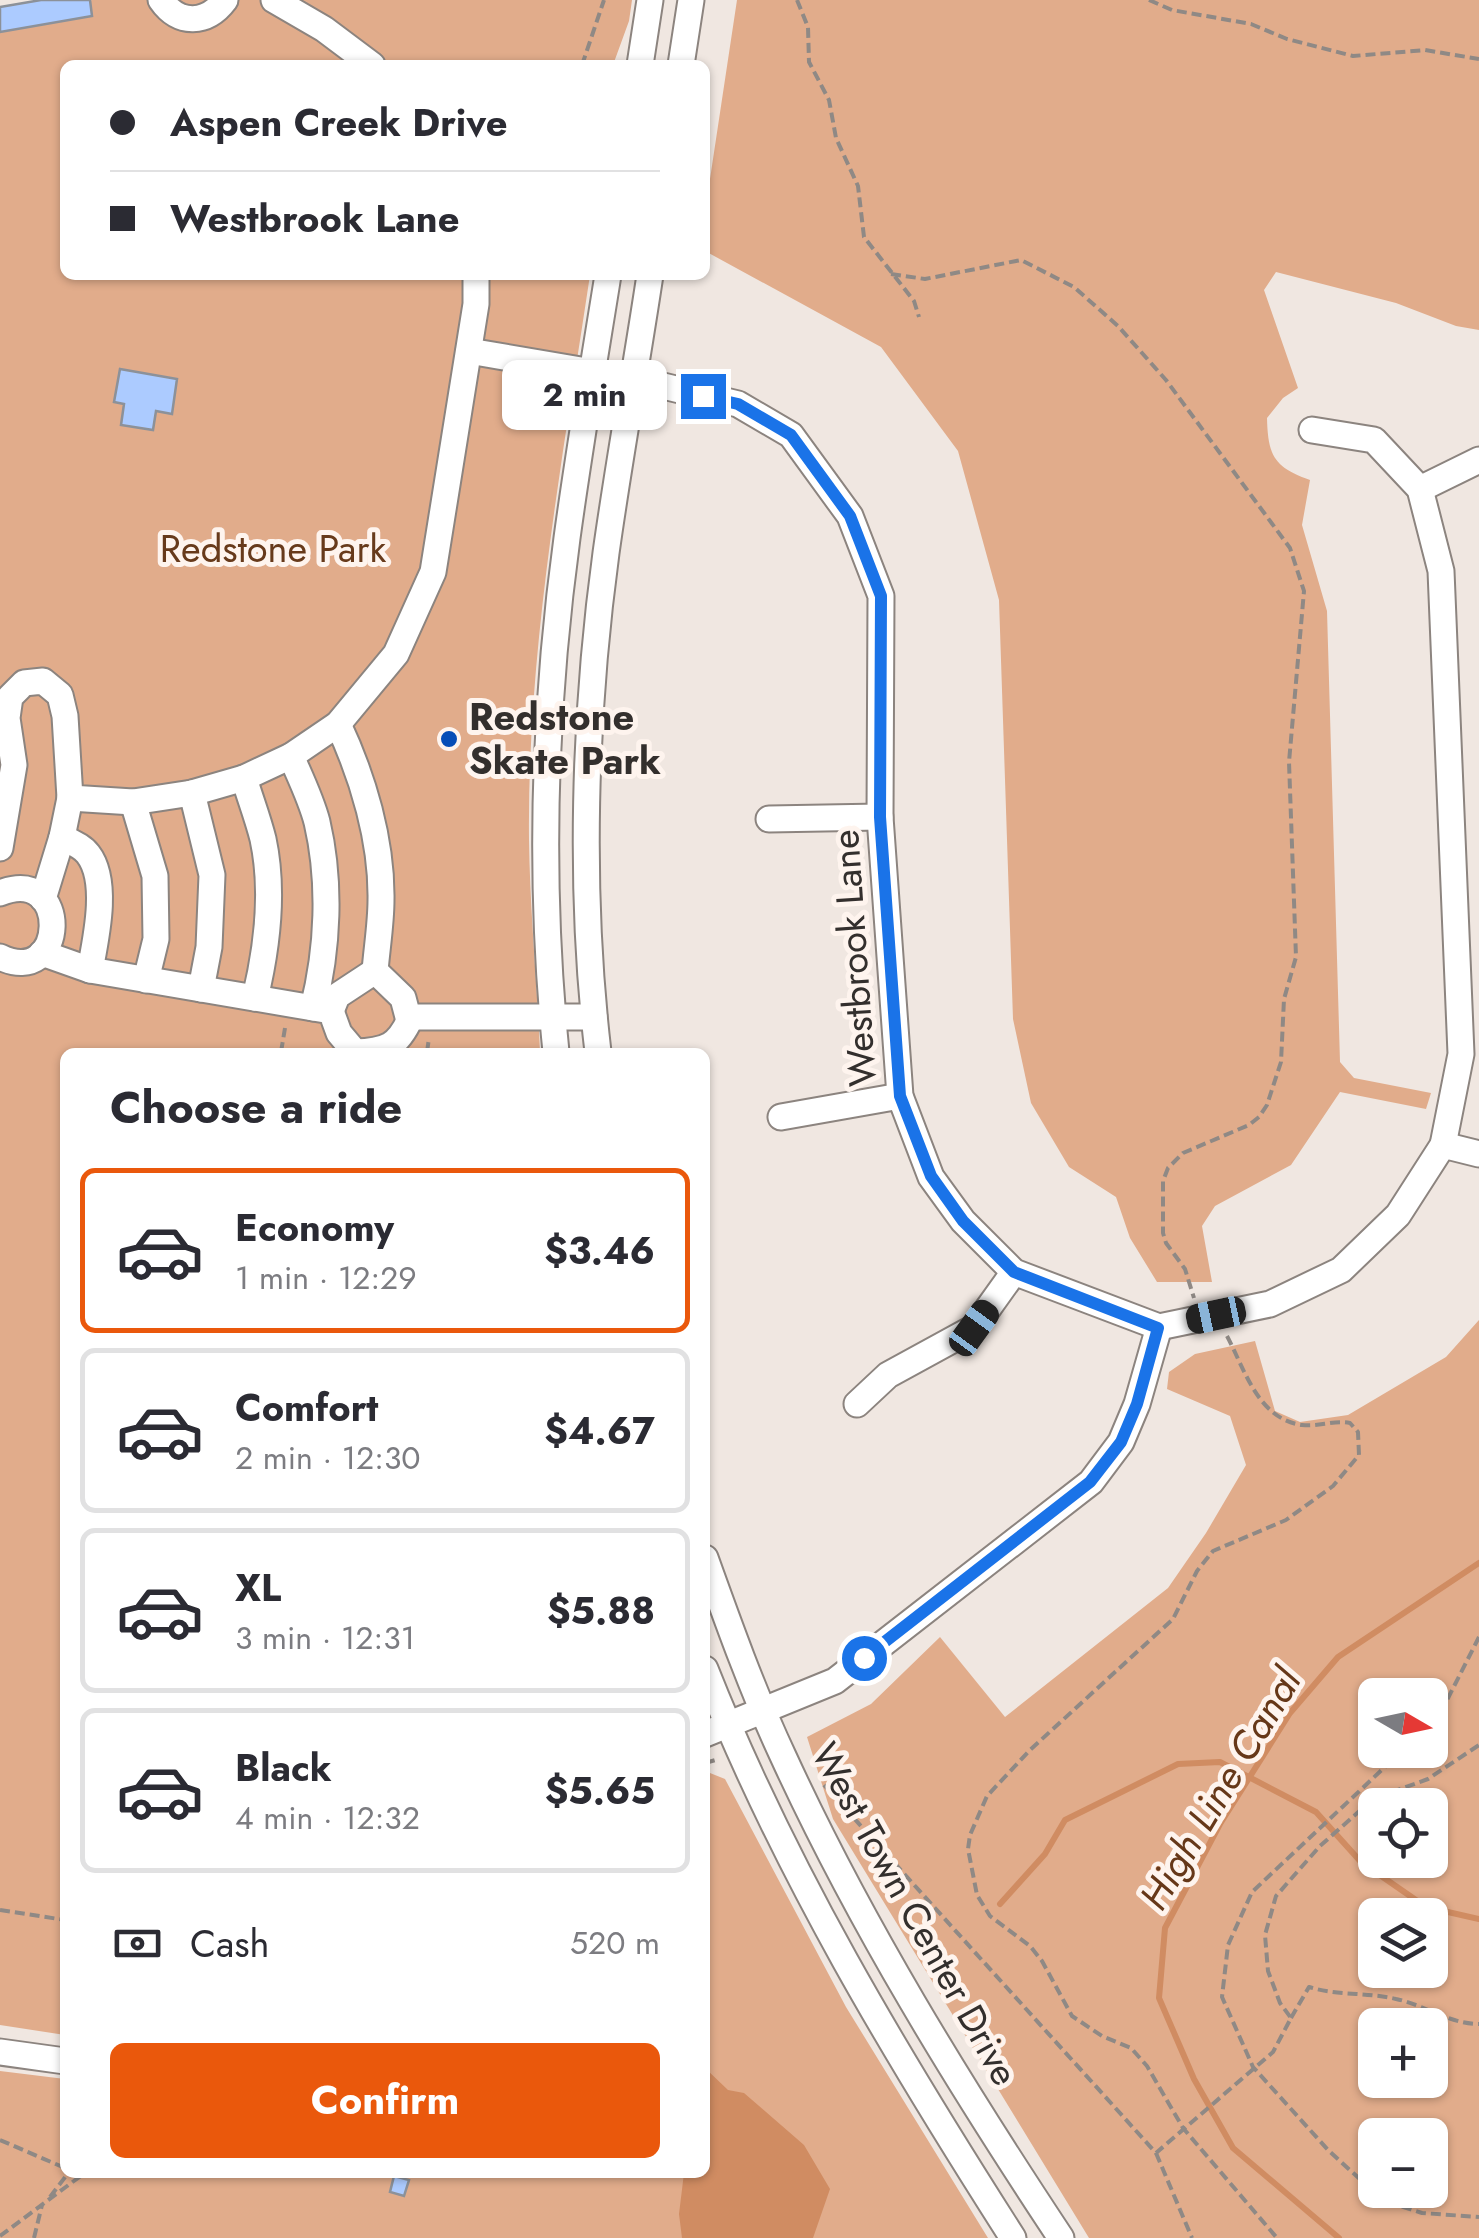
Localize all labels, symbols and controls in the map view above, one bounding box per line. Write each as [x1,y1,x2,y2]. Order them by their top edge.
text: Aspen Creek Drive [170,95,507,150]
text: Westbrook Lane [170,191,459,246]
callout: 2 min [503,361,668,431]
text: 2 min [542,372,627,418]
route end [681,374,726,419]
park label: Redstone Park [160,521,386,576]
place label: Redstone Skate Park [469,689,661,788]
marker: Redstone Skate Park [438,728,460,750]
street label: Westbrook Lane [817,828,890,1088]
text: Choose a ride [110,1075,402,1140]
text: Economy [235,1200,394,1255]
icon: car [115,1206,205,1296]
text: $3.46 [544,1223,655,1278]
text: 1 min · 12:29 [235,1255,417,1301]
car [1184,1294,1248,1336]
car [944,1295,1004,1361]
text: Comfort [235,1380,378,1435]
icon: car [115,1386,205,1476]
text: $4.67 [544,1403,655,1458]
text: 2 min · 12:30 [235,1435,421,1481]
text: XL [235,1560,281,1615]
icon: car [115,1566,205,1656]
text: $5.88 [547,1583,655,1638]
text: 3 min · 12:31 [235,1615,415,1661]
route start [842,1636,887,1681]
water label: High Line Canal [1125,1656,1316,1921]
north arrow [1358,1678,1448,1768]
map controls [1358,1678,1448,2208]
street label: West Town Center Drive [798,1732,1033,2095]
text: Black [235,1740,332,1795]
icon: car [115,1746,205,1836]
text: $5.65 [545,1763,655,1818]
button: locate [1358,1788,1448,1878]
text: 4 min · 12:32 [235,1795,420,1841]
button: layers [1358,1898,1448,1988]
icon: cash [110,1916,165,1971]
text: Cash [190,1916,270,1971]
text: 520 m [570,1920,660,1966]
button: + [1358,2008,1448,2098]
button: Confirm [110,2043,660,2158]
button: − [1358,2118,1448,2208]

